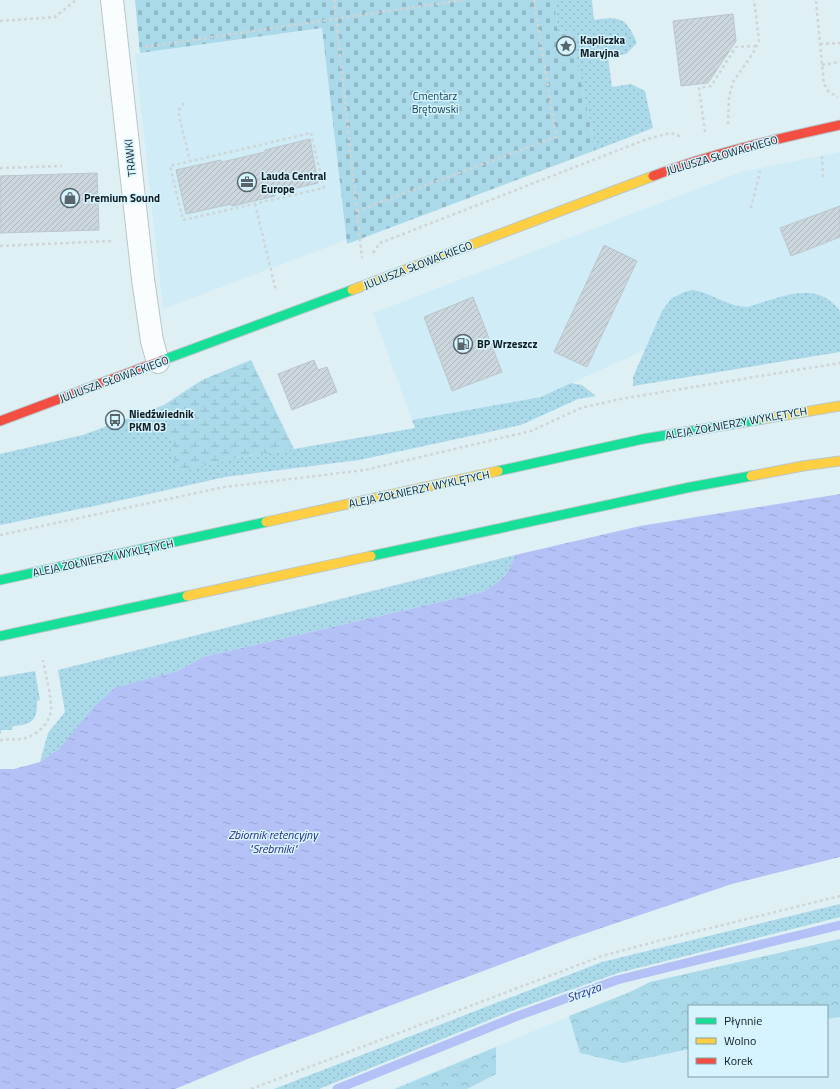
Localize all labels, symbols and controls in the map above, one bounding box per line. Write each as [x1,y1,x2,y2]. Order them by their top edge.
place label: Kapliczka Maryjna [580,32,625,61]
place icon: Kapliczka Maryjna [555,35,577,57]
park label: Cmentarz Brętowski [412,88,458,117]
street label: JULIUSZA SŁOWACKIEGO [664,131,780,179]
street label: TRAWKI [120,139,140,177]
place label: Lauda Central Europe [261,168,326,197]
office icon: Lauda Central Europe [236,171,258,193]
shop icon: Premium Sound [59,187,81,209]
place label: Premium Sound [84,190,160,206]
street label: JULIUSZA SŁOWACKIEGO [361,237,475,293]
fuel station icon: BP Wrzeszcz [452,333,474,355]
place label: BP Wrzeszcz [477,336,537,352]
street label: JULIUSZA SŁOWACKIEGO [57,352,171,406]
street label: ALEJA ŻOŁNIERZY WYKLĘTYCH [664,403,808,443]
place label: Niedźwiednik PKM 03 [129,406,194,435]
bus stop icon: Niedźwiednik PKM 03 [104,409,126,431]
street label: ALEJA ŻOŁNIERZY WYKLĘTYCH [347,466,491,512]
street label: ALEJA ŻOŁNIERZY WYKLĘTYCH [31,535,175,581]
water label: Zbiornik retencyjny "Srebrniki" [228,825,319,858]
water label: Strzyża [564,977,605,1007]
legend [688,1005,828,1077]
text: Płynnie [724,1011,762,1030]
text: Wolno [724,1031,756,1050]
text: Korek [724,1051,753,1070]

